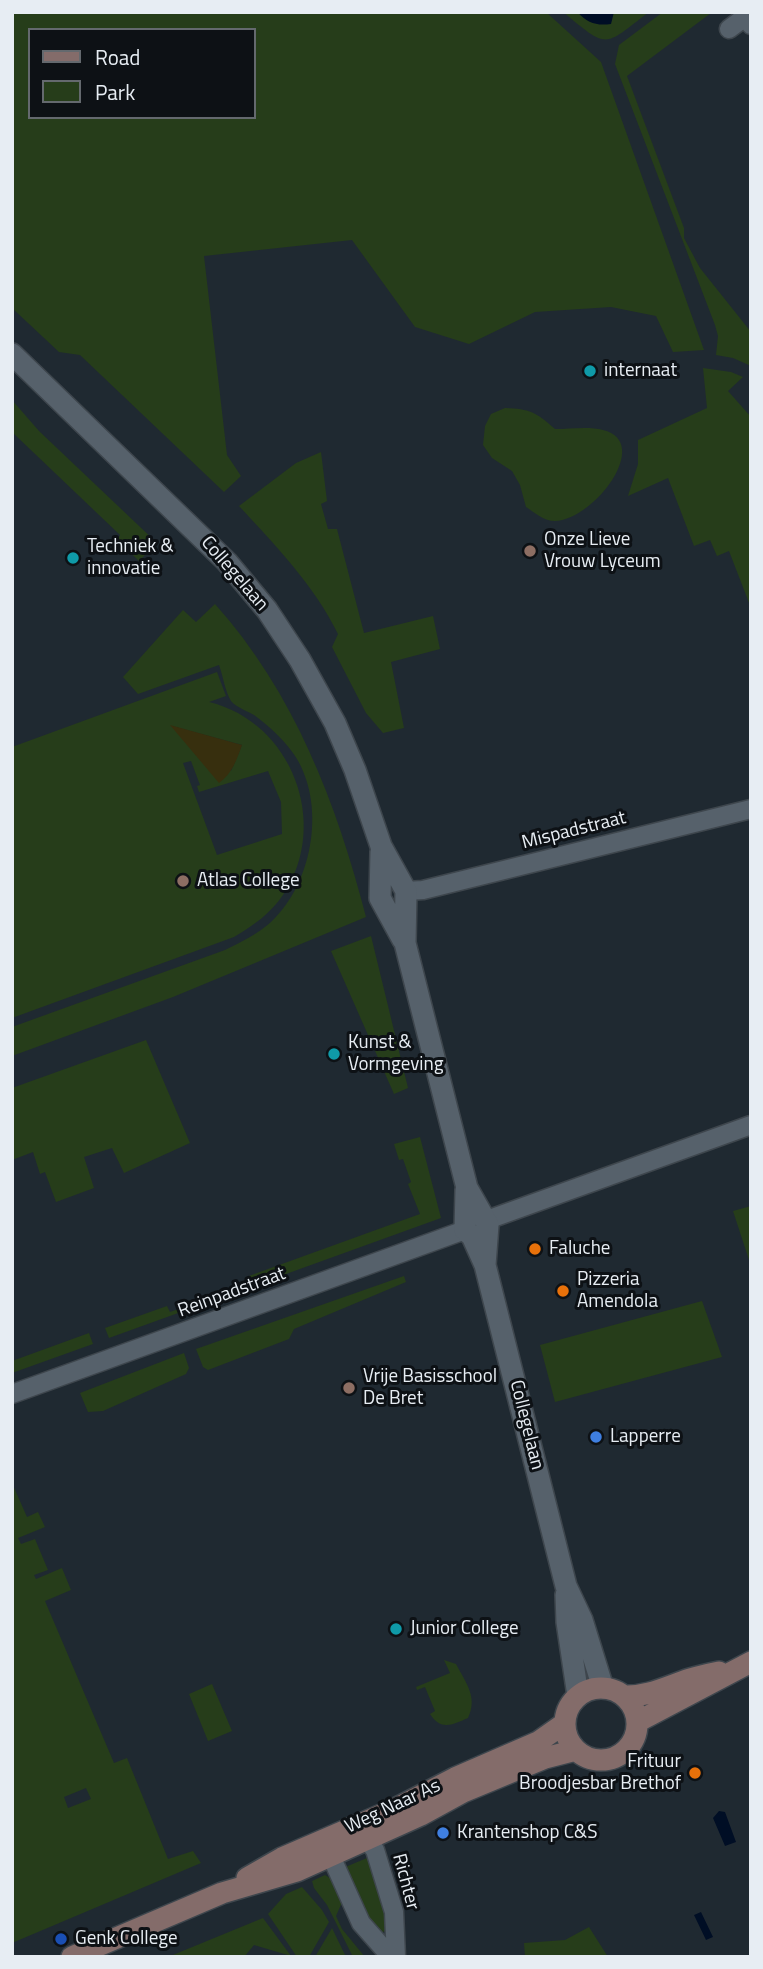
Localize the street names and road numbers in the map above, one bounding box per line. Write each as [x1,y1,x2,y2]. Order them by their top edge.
street label: Collegelaan [195,532,273,616]
street label: Mispadstraat [520,807,628,855]
street label: Reinpadstraat [175,1263,289,1323]
street label: Collegelaan [504,1378,548,1472]
street label: Weg Naar As [342,1775,444,1839]
street label: Richter [387,1851,423,1913]

